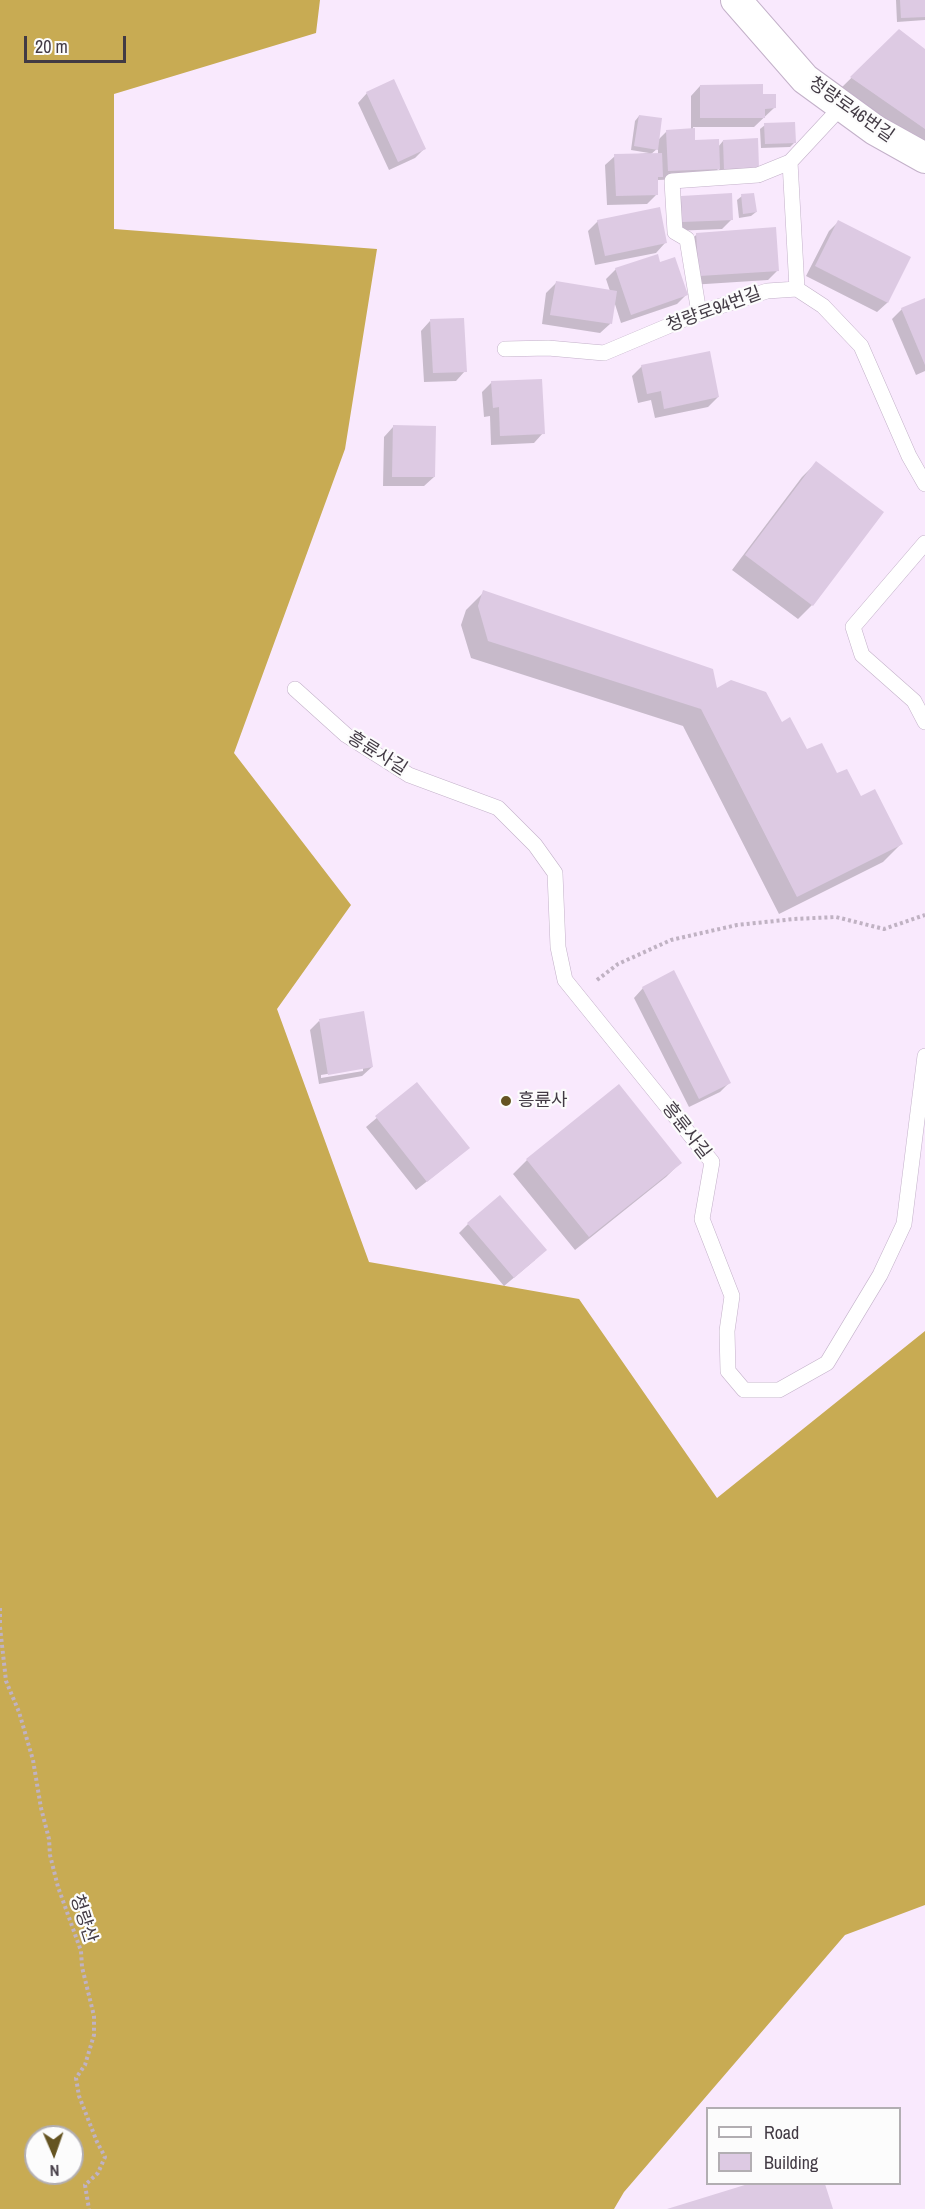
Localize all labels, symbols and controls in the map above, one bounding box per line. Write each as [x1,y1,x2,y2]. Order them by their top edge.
scale bar [27,24,129,62]
text: 20 m [35,34,68,59]
street label: 청량로46번길 [804,73,898,147]
street label: 청량로94번길 [664,283,764,337]
street label: 흥륜사길 [343,727,411,781]
place label: 흥륜사 [518,1090,568,1112]
marker: 흥륜사 [499,1094,513,1108]
street label: 흥륜사길 [657,1098,715,1164]
street label: 청량산 [65,1892,101,1946]
legend [706,2107,901,2185]
text: Road [764,2120,799,2145]
north arrow [24,2125,84,2185]
text: Building [764,2150,818,2175]
text: N [49,2160,60,2182]

